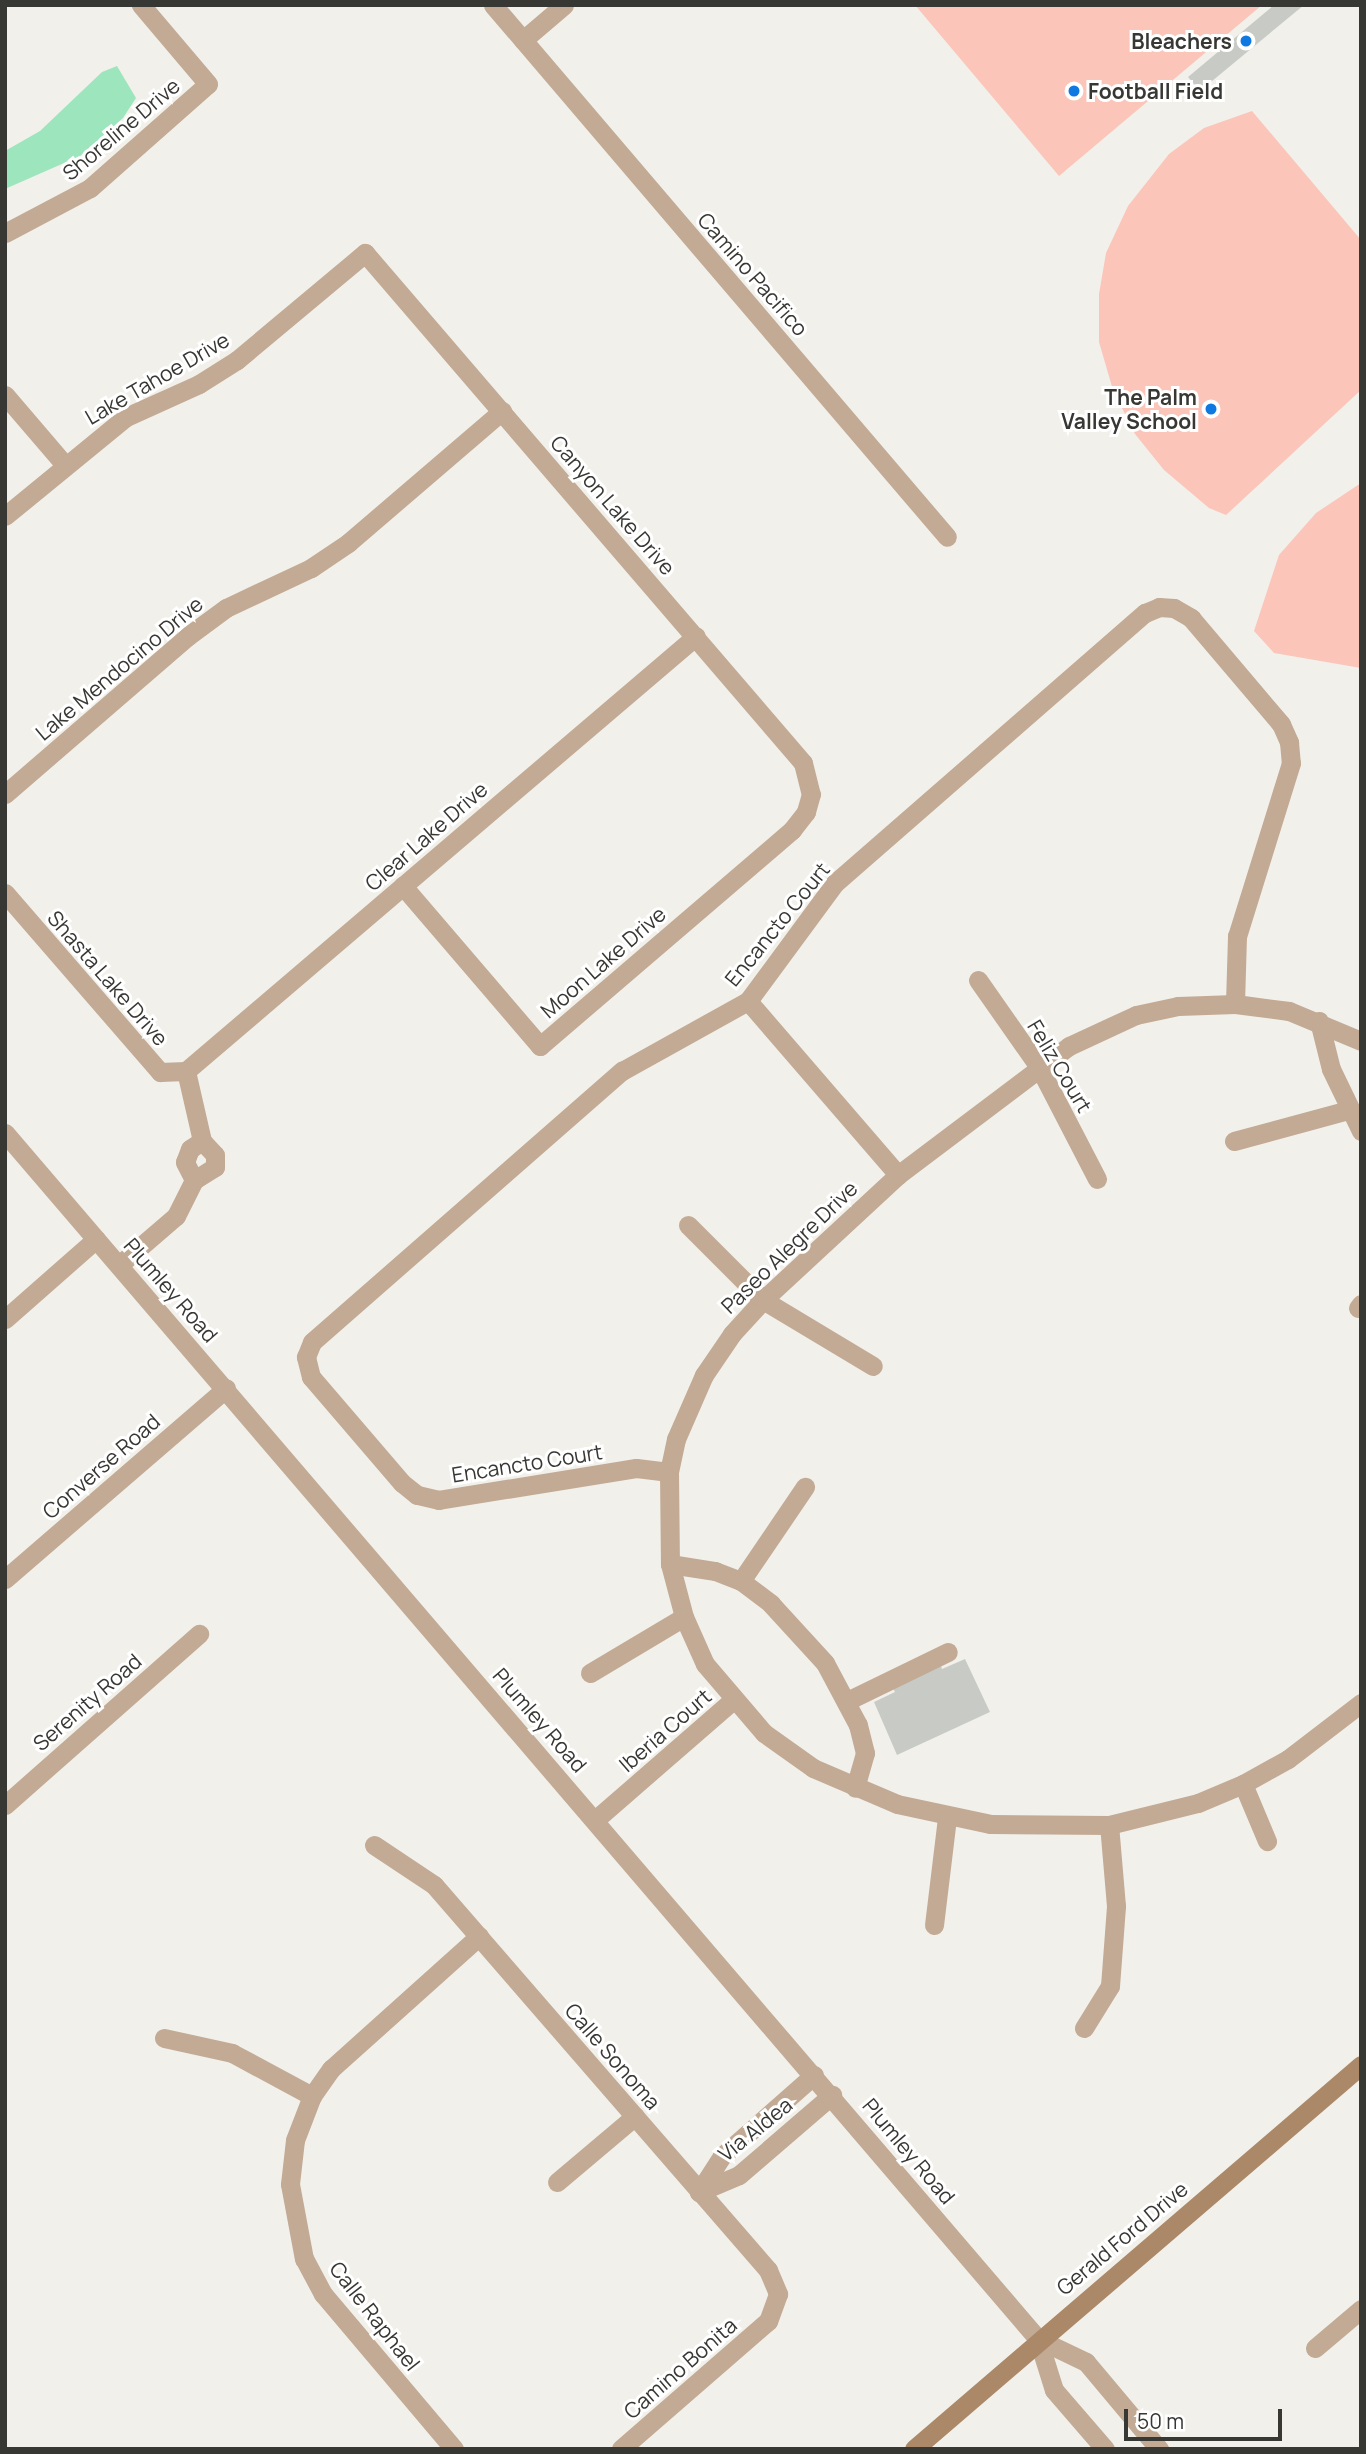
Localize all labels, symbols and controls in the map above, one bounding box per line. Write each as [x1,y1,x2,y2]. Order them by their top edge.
place label: Bleachers [1131,28,1232,54]
marker: Bleachers [1238,33,1254,49]
street label: Shoreline Drive [57,73,185,185]
place label: Football Field [1088,78,1223,104]
marker: Football Field [1066,83,1082,99]
street label: Camino Pacifico [693,207,813,341]
street label: Lake Tahoe Drive [80,327,234,429]
place label: The Palm Valley School [1061,384,1197,434]
marker: The Palm Valley School [1203,401,1219,417]
street label: Canyon Lake Drive [546,430,680,580]
street label: Lake Mendocino Drive [30,591,208,745]
street label: Clear Lake Drive [360,776,492,896]
street label: Encancto Court [719,857,835,991]
street label: Moon Lake Drive [535,901,671,1023]
street label: Shasta Lake Drive [43,905,173,1051]
street label: Feliz Court [1023,1015,1097,1117]
street label: Paseo Alegre Drive [716,1176,862,1318]
street label: Plumley Road [119,1233,223,1347]
street label: Converse Road [37,1408,165,1524]
street label: Encancto Court [450,1439,604,1487]
street label: Serenity Road [28,1648,146,1756]
street label: Plumley Road [488,1663,592,1777]
street label: Iberia Court [614,1683,716,1777]
street label: Calle Sonoma [560,1998,666,2114]
street label: Via Aldea [713,2092,797,2166]
street label: Plumley Road [858,2093,960,2209]
street label: Gerald Ford Drive [1051,2176,1193,2300]
street label: Calle Raphael [325,2256,425,2376]
street label: Camino Bonita [618,2312,742,2424]
scale bar [1128,2394,1286,2438]
text: 50 m [1137,2407,1184,2435]

